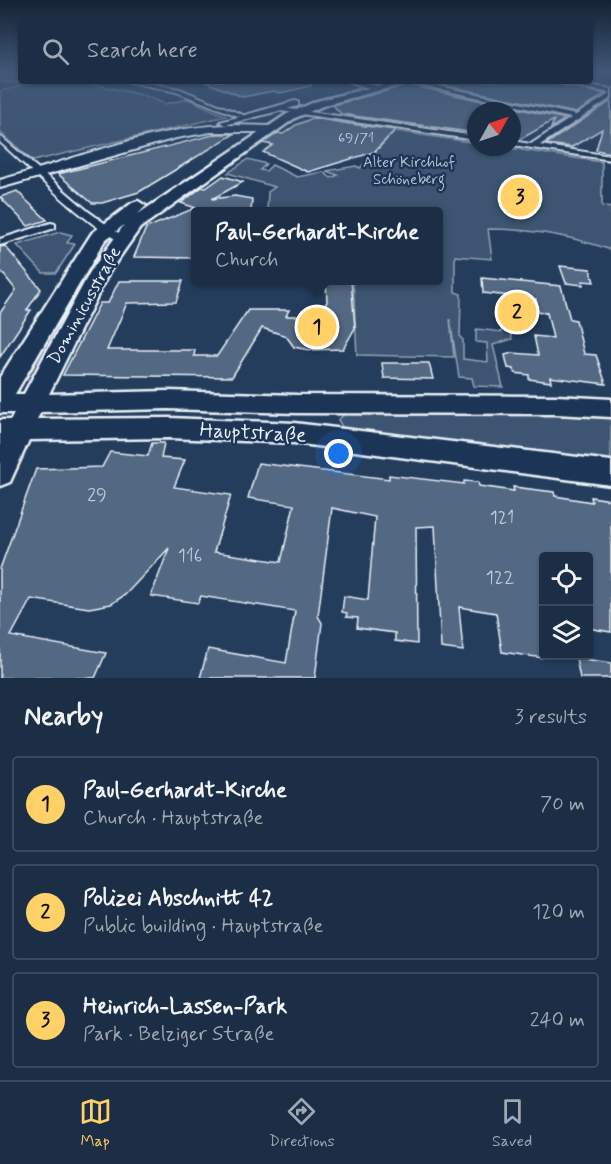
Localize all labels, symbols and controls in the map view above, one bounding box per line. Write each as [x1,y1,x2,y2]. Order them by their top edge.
search box [18,18,593,84]
icon: search [39,35,72,68]
text: Search here [87,37,198,65]
north arrow [467,102,521,156]
house number: 69/71 [338,129,374,147]
park label: Alter Kirchhof Schöneberg [363,153,455,191]
pin: 3 [500,174,540,220]
popup [191,207,443,285]
text: Paul-Gerhardt-Kirche [215,219,419,247]
street label: Dominicusstraße [42,242,127,369]
text: Church [215,247,278,274]
pin: 2 [498,290,536,334]
pin: 1 [298,304,336,350]
street label: Hauptstraße [199,416,307,450]
your location [324,439,353,468]
house number: 29 [87,483,107,507]
house number: 121 [490,506,514,530]
house number: 116 [178,544,202,568]
map controls [539,552,593,660]
button: locate [539,552,593,606]
house number: 122 [486,566,514,590]
button: layers [539,606,593,660]
text: Nearby [24,700,103,734]
text: 3 results [515,704,587,731]
text: Paul-Gerhardt-Kirche [83,777,287,805]
text: 1 [41,791,50,818]
text: 70 m [540,791,585,818]
text: Church · Hauptstraße [83,805,263,832]
text: Polizei Abschnitt 42 [83,885,273,913]
text: 2 [41,899,50,926]
text: 120 m [532,899,585,926]
text: Public building · Hauptstraße [83,913,323,940]
text: Heinrich-Lassen-Park [83,993,287,1021]
text: 3 [41,1007,50,1034]
text: 240 m [530,1007,585,1034]
text: Park · Belziger Straße [83,1021,274,1048]
tab: Map [79,1095,112,1152]
tab: Directions [269,1095,335,1152]
tab: Saved [492,1095,532,1152]

